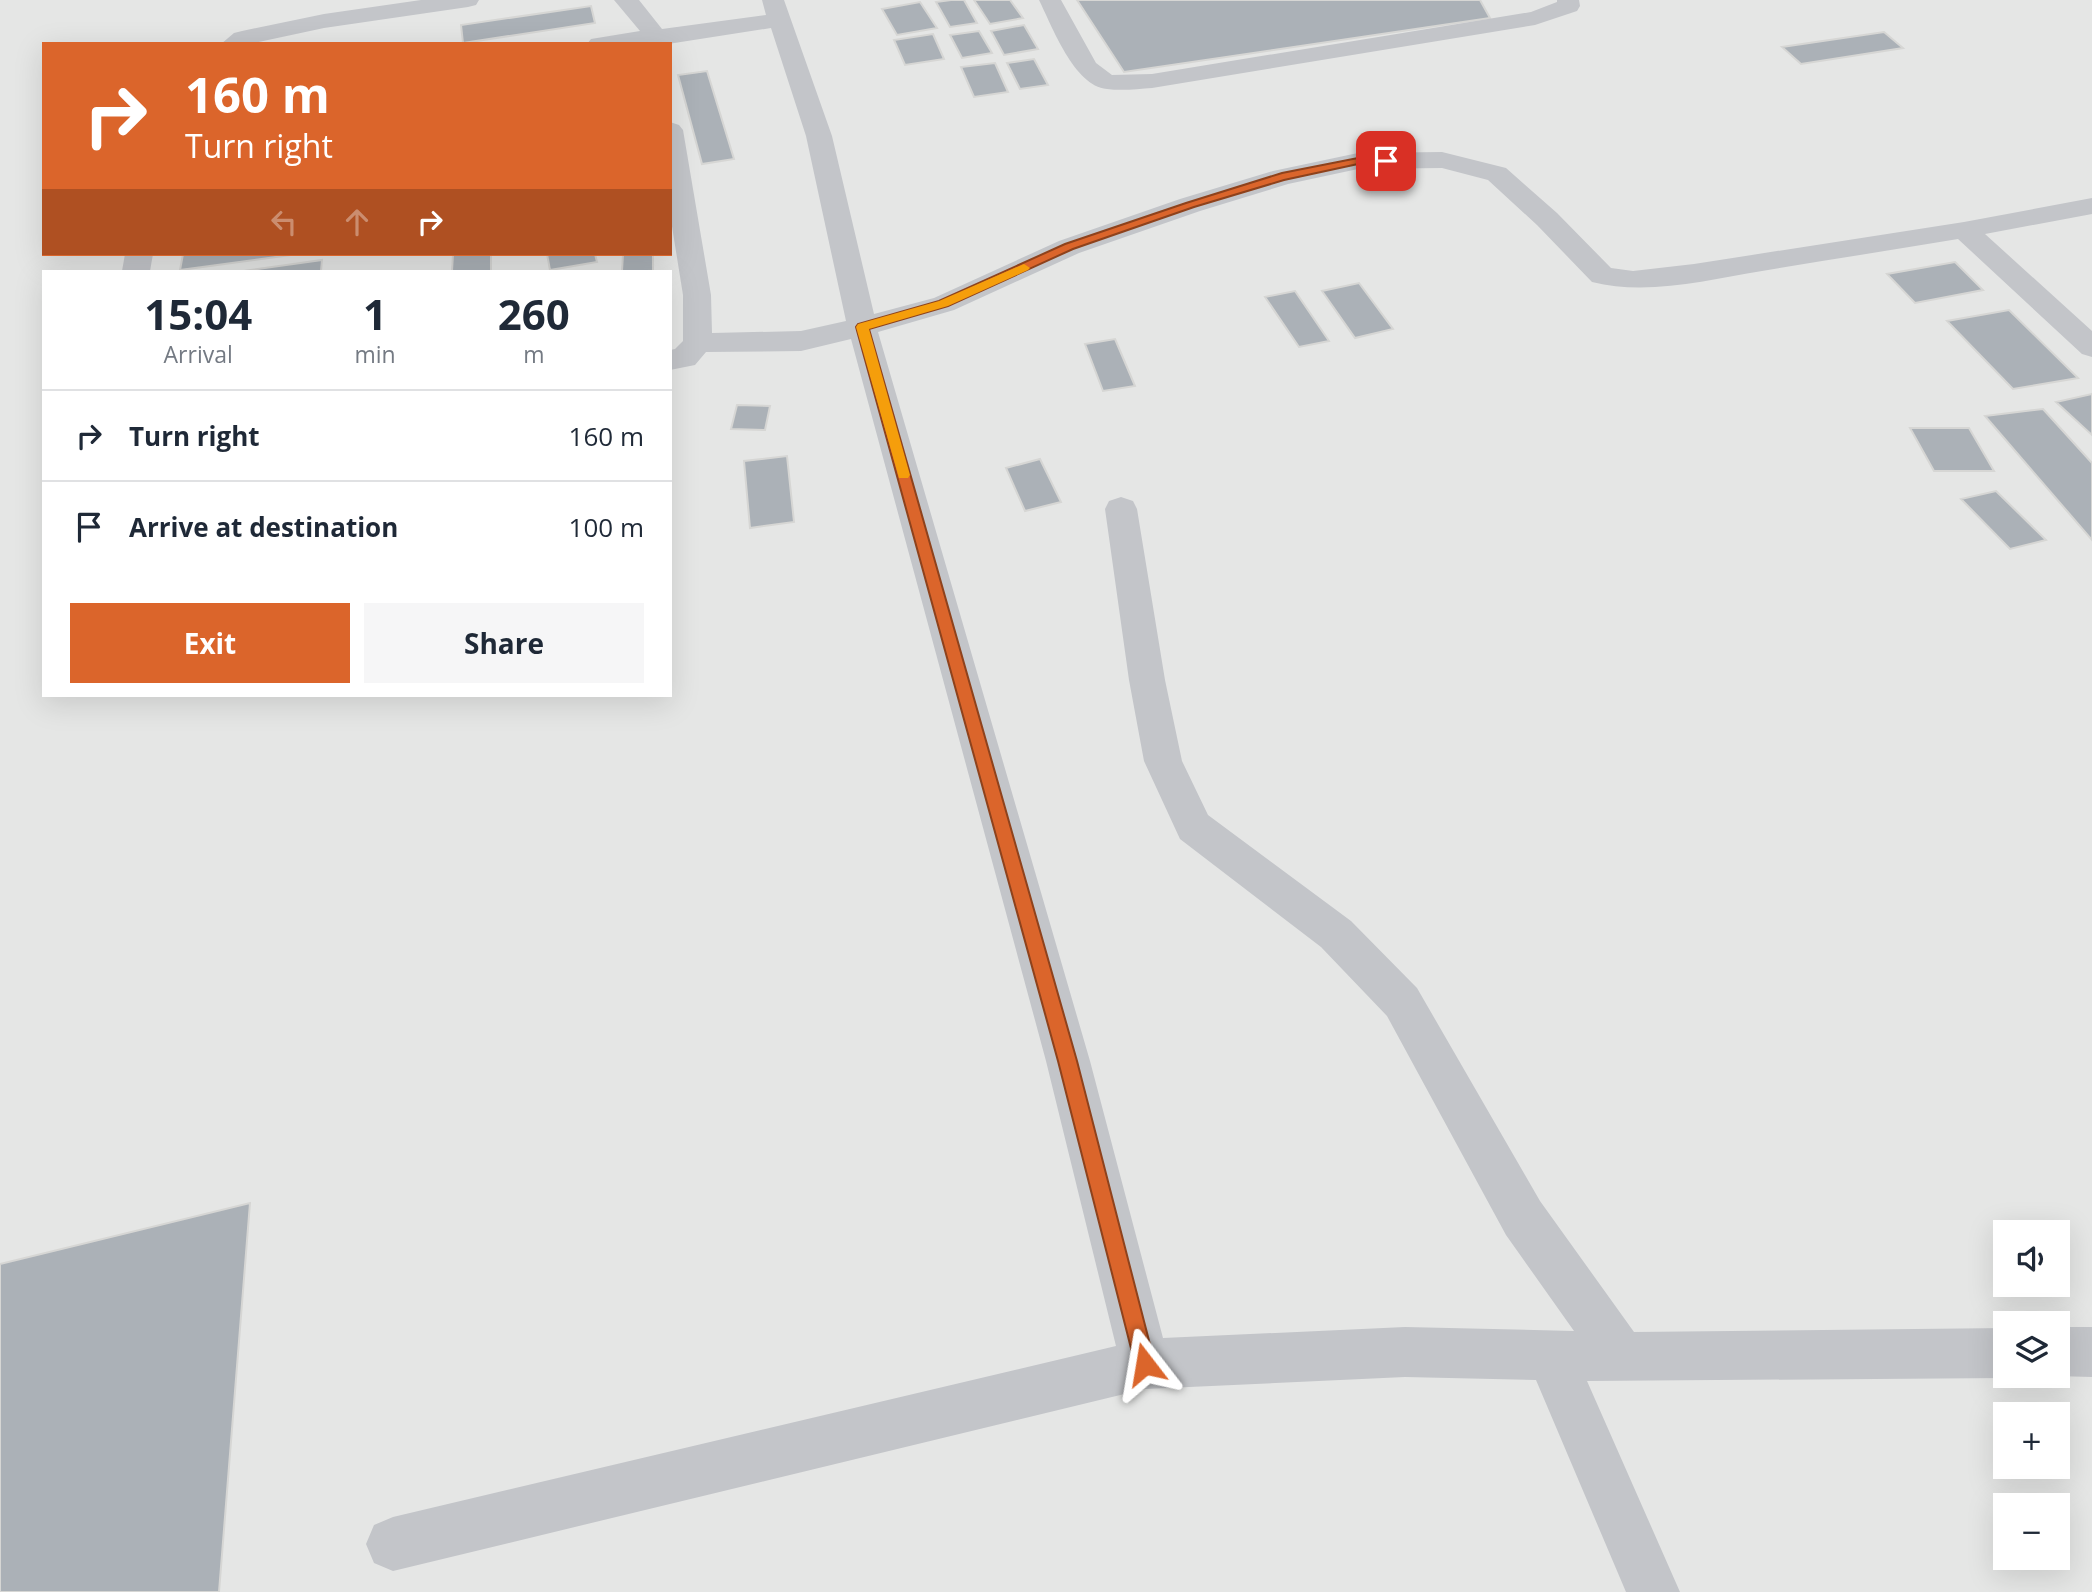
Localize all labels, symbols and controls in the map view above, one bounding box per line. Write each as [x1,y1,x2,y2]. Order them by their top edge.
text: 160 m [185,61,330,127]
icon: right [70,70,161,161]
text: Turn right [185,124,333,167]
pin [1356,131,1416,191]
icon: arrive [1367,142,1405,180]
icon: left [265,203,303,241]
icon: ahead [338,203,376,241]
icon: right [411,203,449,241]
text: 15:04 [144,285,252,342]
text: 1 [363,285,387,342]
text: 260 [498,285,570,342]
text: Arrival [164,338,233,370]
text: min [354,338,396,370]
text: m [523,338,544,370]
icon: right [70,417,108,455]
text: Turn right [129,418,260,454]
text: 160 m [569,418,644,454]
icon: arrive [70,508,108,546]
text: Arrive at destination [129,509,398,545]
text: 100 m [569,509,644,545]
button: Exit [70,603,350,683]
button: Share [364,603,644,683]
map controls [1993,1220,2070,1570]
button: sound [1993,1220,2070,1297]
button: layers [1993,1311,2070,1388]
position arrow [1108,1327,1182,1401]
button: + [1993,1402,2070,1479]
button: − [1993,1493,2070,1570]

